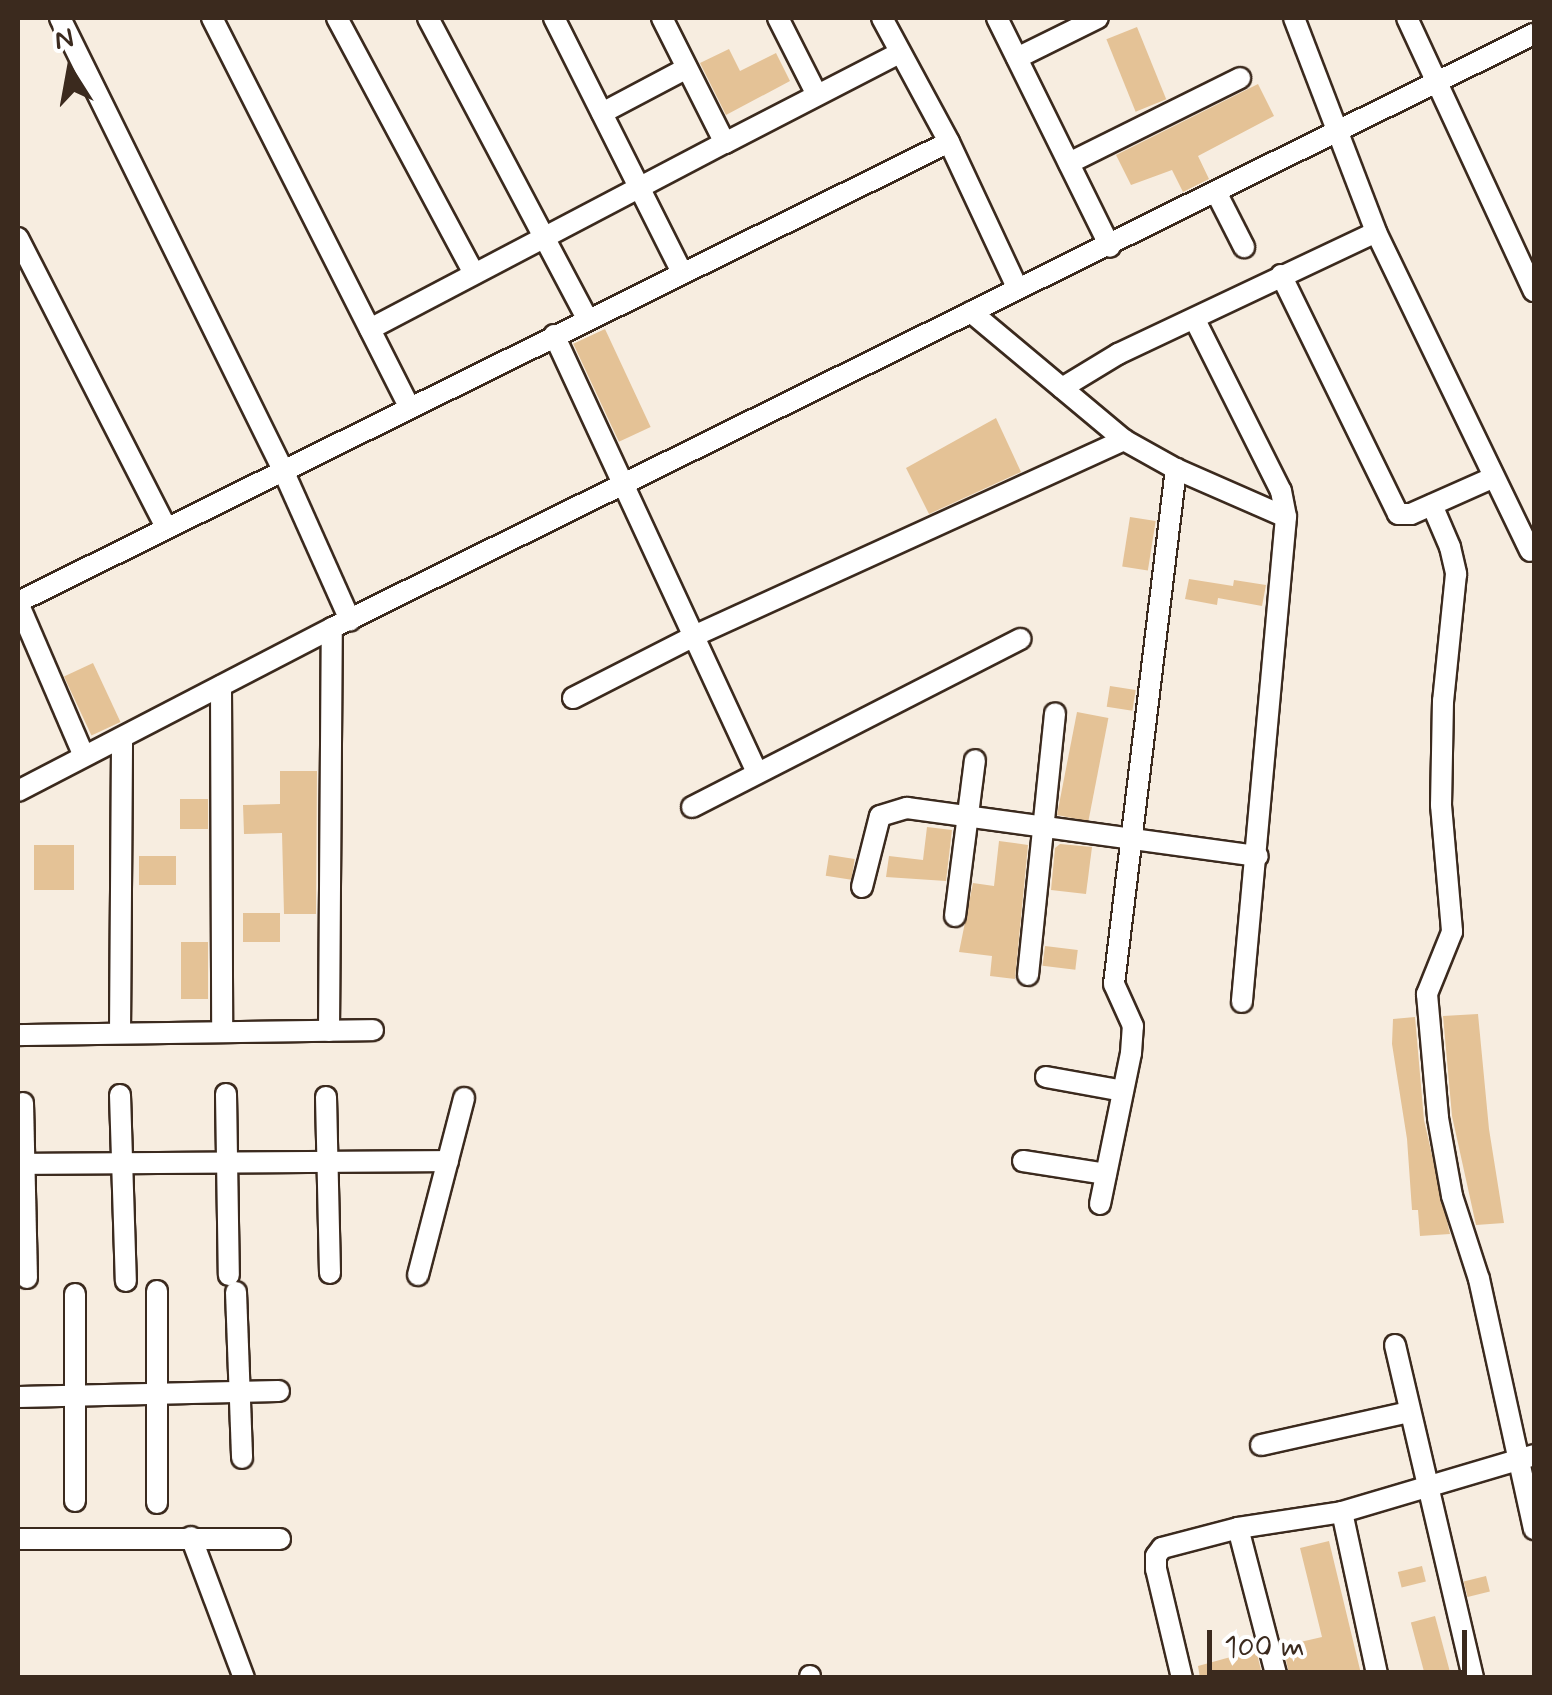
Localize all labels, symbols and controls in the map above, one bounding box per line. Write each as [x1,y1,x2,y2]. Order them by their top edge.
north arrow [20,20,120,120]
text: N [51,20,77,60]
scale bar [1212,1610,1472,1672]
text: 100 m [1224,1628,1305,1667]

